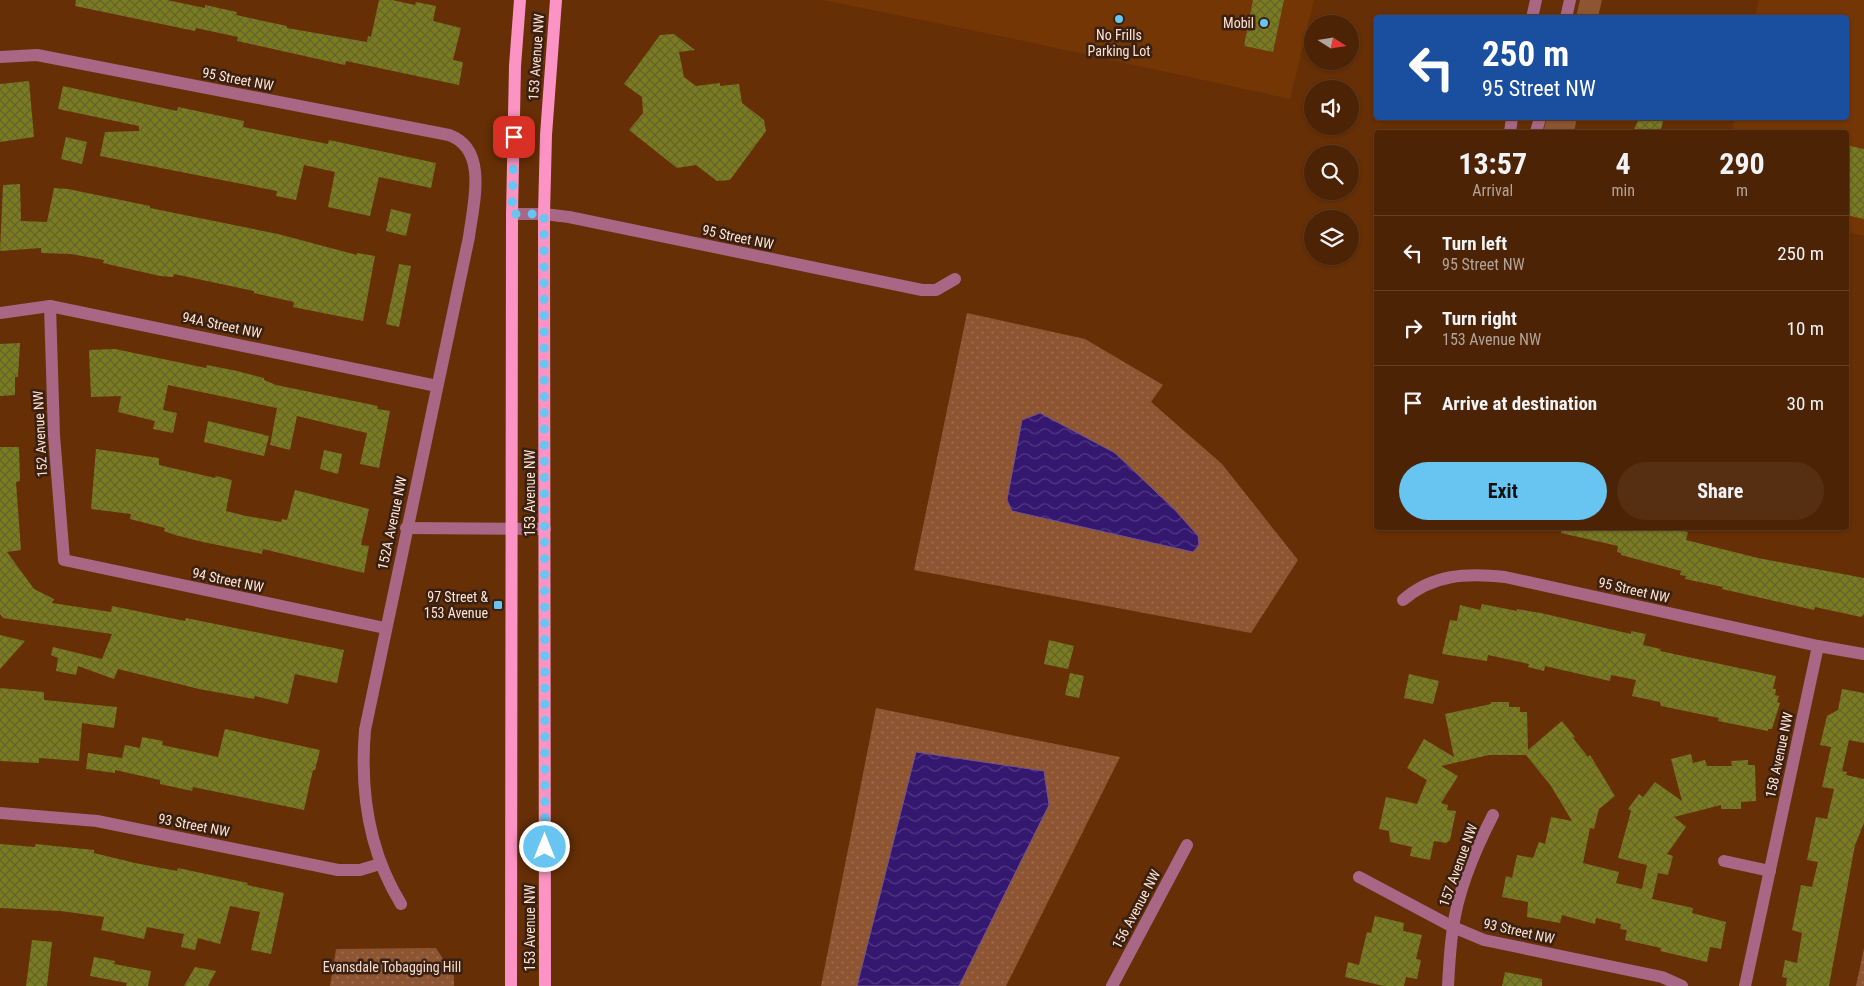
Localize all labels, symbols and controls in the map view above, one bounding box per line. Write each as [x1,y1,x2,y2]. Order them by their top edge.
street label: 153 Avenue NW [525,13,547,101]
marker: No Frills Parking Lot [1113,13,1125,25]
place label: Mobil [1223,15,1254,31]
north arrow [1304,15,1359,70]
map controls [1304,15,1359,265]
marker: Mobil [1258,17,1270,29]
place label: No Frills Parking Lot [1088,27,1150,59]
text: 250 m [1482,34,1569,75]
icon: left [1399,35,1464,100]
street label: 95 Street NW [201,64,275,94]
text: 95 Street NW [1482,76,1596,101]
button: sound [1304,80,1359,135]
pin [493,116,535,158]
icon: arrive [500,123,528,151]
button: search [1304,145,1359,200]
text: 13:57 [1458,146,1527,181]
text: 4 [1616,146,1631,181]
text: 290 [1719,146,1765,181]
text: Arrival [1472,181,1513,200]
text: min [1611,181,1635,200]
text: m [1736,181,1748,200]
button: layers [1304,210,1359,265]
street label: 95 Street NW [701,222,775,252]
text: Turn left [1442,232,1507,255]
icon: left [1399,239,1427,267]
text: 250 m [1777,242,1824,265]
text: 95 Street NW [1442,255,1525,274]
text: Turn right [1442,307,1517,330]
street label: 94A Street NW [181,309,263,341]
icon: right [1399,314,1427,342]
text: 10 m [1787,317,1824,340]
text: 153 Avenue NW [1442,330,1541,349]
icon: arrive [1399,389,1427,417]
street label: 152 Avenue NW [30,390,50,478]
text: Arrive at destination [1442,392,1597,415]
text: 30 m [1787,392,1824,415]
street label: 153 Avenue NW [522,449,538,536]
button: Exit [1399,462,1607,520]
button: Share [1617,462,1824,520]
street label: 152A Avenue NW [374,475,410,571]
street label: 94 Street NW [191,565,265,595]
street label: 95 Street NW [1597,574,1671,606]
place label: 97 Street & 153 Avenue [424,589,488,621]
marker: 97 Street & 153 Avenue [492,599,504,611]
street label: 158 Avenue NW [1762,711,1796,799]
street label: 93 Street NW [157,810,231,840]
position arrow [518,820,570,872]
street label: 157 Avenue NW [1436,821,1480,909]
street label: 156 Avenue NW [1109,867,1164,951]
street label: 153 Avenue NW [522,884,538,971]
street label: 93 Street NW [1482,915,1556,947]
park label: Evansdale Tobagging Hill [323,959,461,975]

